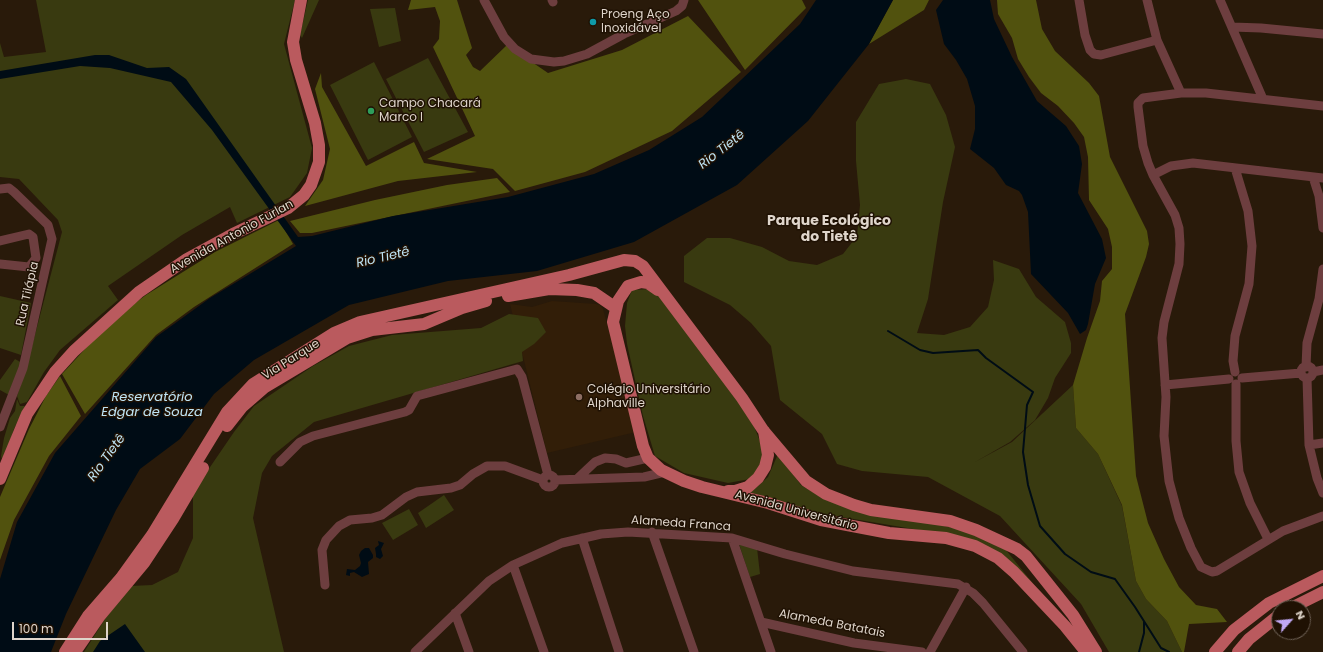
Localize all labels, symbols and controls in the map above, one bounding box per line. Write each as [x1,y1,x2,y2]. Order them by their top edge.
place label: Proeng Aço Inoxidável [601,8,670,36]
marker: Proeng Aço Inoxidável [588,17,598,27]
place label: Campo Chacará Marco I [379,97,481,125]
marker: Campo Chacará Marco I [366,106,376,116]
water label: Rio Tietê [696,127,748,173]
street label: Avenida Antonio Furlan [168,197,296,277]
district label: Parque Ecológico do Tietê [767,213,891,246]
water label: Rio Tietê [355,244,411,272]
street label: Rua Tilápia [14,260,42,328]
street label: Via Parque [260,337,322,383]
place label: Colégio Universitário Alphaville [587,383,710,411]
water label: Reservatório Edgar de Souza [101,390,203,421]
marker: Colégio Universitário Alphaville [574,392,584,402]
water label: Rio Tietê [85,431,129,485]
street label: Avenida Universitário [733,488,859,534]
street label: Alameda Franca [631,513,731,535]
north arrow [1271,600,1311,640]
street label: Alameda Batatais [778,607,886,641]
text: N [1292,608,1310,622]
scale bar [14,614,110,640]
text: 100 m [19,620,53,637]

